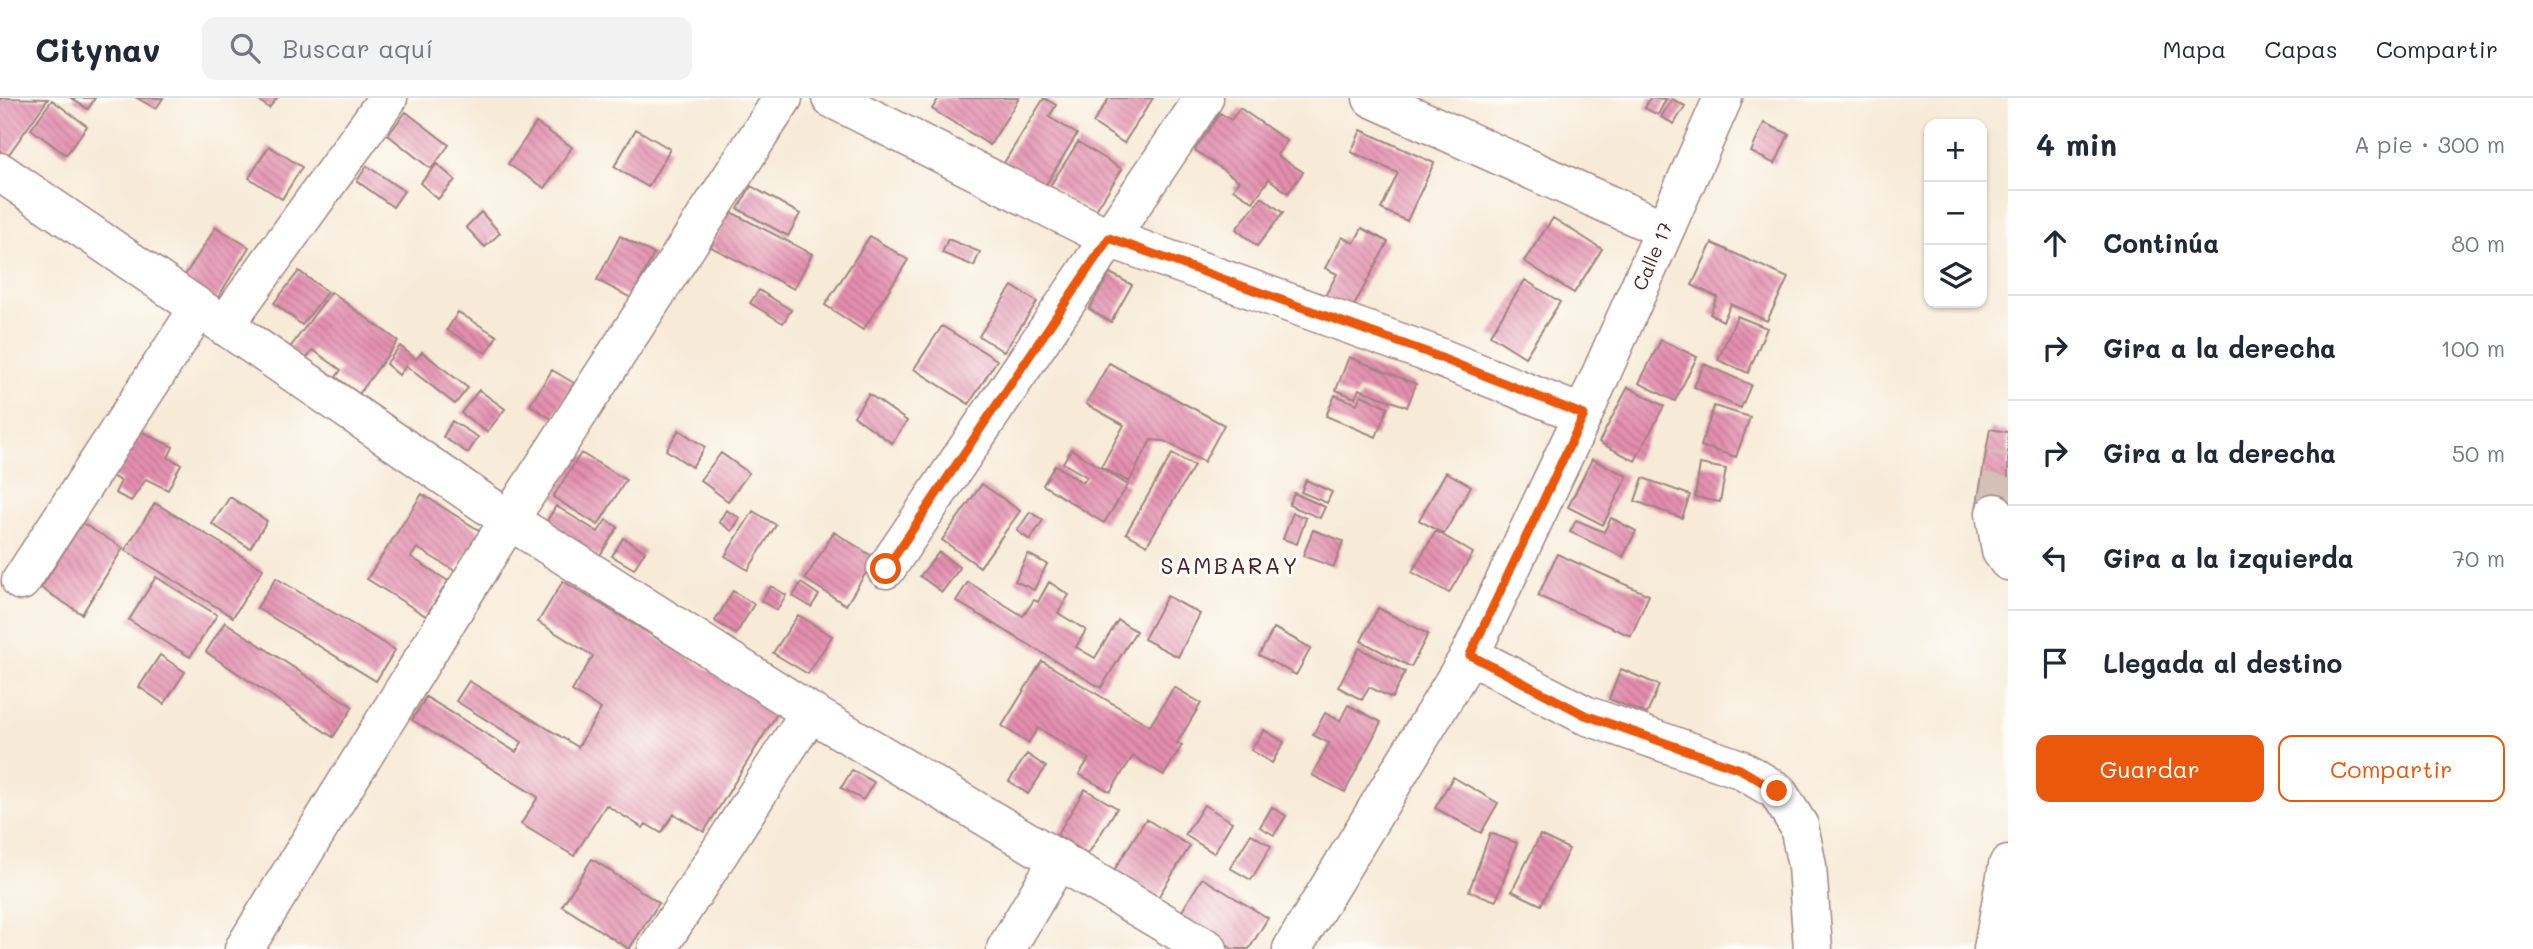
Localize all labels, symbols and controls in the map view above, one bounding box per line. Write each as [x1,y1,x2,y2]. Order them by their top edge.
search box [202,17,692,80]
text: Citynav [35,27,160,70]
icon: search [226,29,264,67]
text: Buscar aquí [282,31,433,65]
text: Mapa [2162,33,2226,64]
text: Capas [2264,33,2338,64]
text: Compartir [2376,33,2498,64]
map controls [1924,119,1987,308]
button: + [1924,119,1987,182]
text: 4 min [2036,124,2117,164]
text: A pie · 300 m [2354,129,2505,159]
button: − [1924,182,1987,245]
street label: Calle 17 [1626,218,1678,294]
icon: ahead [2036,224,2074,262]
text: Continúa [2103,226,2219,260]
text: 80 m [2451,228,2505,258]
button: layers [1924,245,1987,308]
icon: right [2036,329,2074,367]
text: Gira a la derecha [2103,331,2336,365]
text: 100 m [2441,333,2505,363]
icon: right [2036,434,2074,472]
text: Gira a la derecha [2103,436,2336,470]
text: 50 m [2452,438,2505,468]
icon: left [2036,539,2074,577]
text: Gira a la izquierda [2103,541,2354,575]
text: 70 m [2452,543,2505,573]
district label: SAMBARAY [1160,550,1300,580]
route start [870,553,901,584]
icon: arrive [2036,644,2074,682]
text: Llegada al destino [2103,646,2342,680]
button: Guardar [2036,735,2264,802]
button: Compartir [2278,735,2505,802]
route end [1761,775,1792,806]

